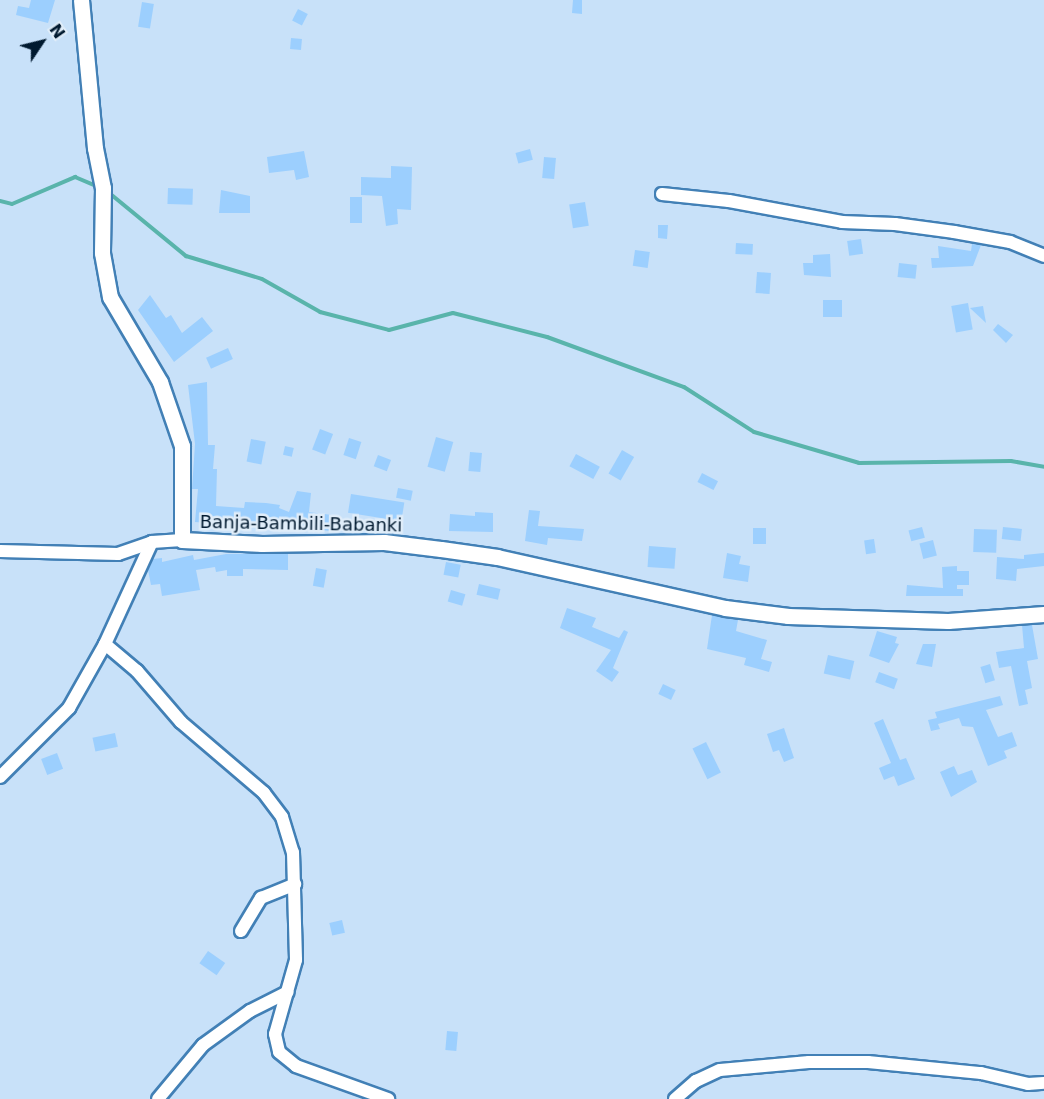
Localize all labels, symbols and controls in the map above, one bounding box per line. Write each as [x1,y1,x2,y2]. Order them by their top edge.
north arrow [12,12,72,72]
text: N [46,20,69,42]
street label: Banja-Bambili-Babanki [200,511,402,537]

